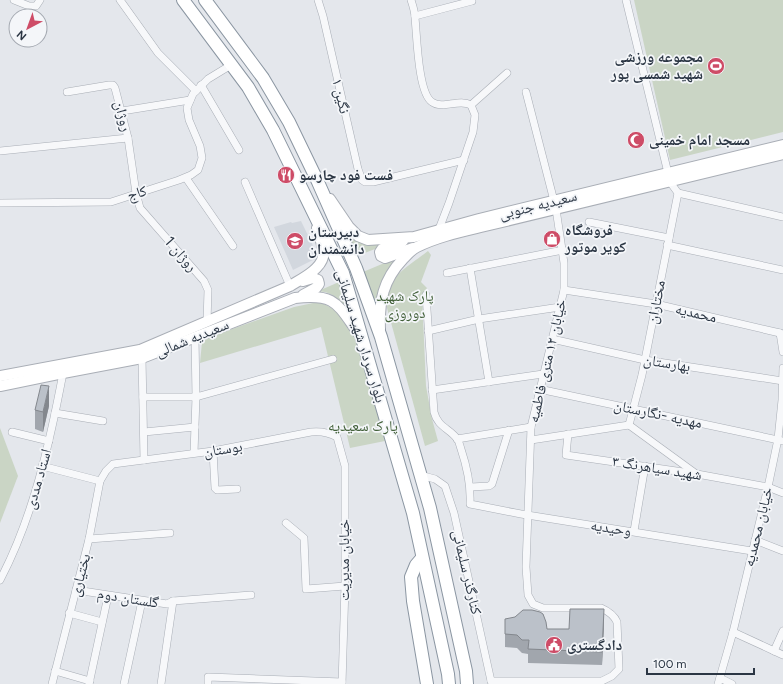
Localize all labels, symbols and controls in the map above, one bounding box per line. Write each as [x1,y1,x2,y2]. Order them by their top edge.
north arrow [8,8,48,48]
text: N [14,27,29,43]
place label: مجموعه ورزشی شهید شمسی پور [610,48,703,83]
sports icon: مجموعه ورزشی شهید شمسی پور [706,56,726,76]
street label: نگین ۱ [327,77,354,116]
street label: روژان [109,99,136,134]
mosque icon: مسجد امام خمینی [626,130,646,150]
place label: مسجد امام خمینی [649,131,750,150]
restaurant icon: فست فود چارسو [276,165,296,185]
place label: فست فود چارسو [299,166,393,184]
street label: کاج [125,182,149,205]
street label: سعیدیه جنوبی [497,187,579,224]
place label: فروشگاه کویر موتور [564,221,626,256]
place label: دبیرستان دانشمندان [308,223,365,258]
shop icon: فروشگاه کویر موتور [542,229,562,249]
school or university icon: دبیرستان دانشمندان [285,231,305,251]
street label: روژان 1 [160,233,201,276]
street label: بلوار سردار شهید سلیمانی [331,267,390,405]
street label: مختاران [643,278,670,326]
park label: پارک شهید دوروزی [376,287,434,323]
street label: خیابان ۱۲ متری فاطمیه [524,297,571,425]
street label: محمدیه [673,299,719,327]
street label: سعیدیه شمالی [153,315,232,362]
street label: بهارستان [642,350,692,377]
street label: مهدیه -نگارستان [612,396,704,433]
park label: پارک سعیدیه [328,417,398,435]
street label: بوستان [202,437,244,462]
street label: استاد مددی [21,447,56,512]
street label: شهید سیاهرنگ ۳ [611,452,703,484]
street label: خیابان محمدیه [739,485,778,569]
street label: وحیدیه [589,516,633,540]
street label: خیابان مدیریت [335,519,354,601]
street label: کنارگذر سلیمانی [448,528,485,616]
street label: بختیاری [66,552,95,599]
street label: گلستان دوم [96,584,160,613]
public building icon: دادگستری [544,635,564,655]
place label: دادگستری [567,636,622,654]
scale bar [647,650,754,676]
text: 100 m [653,657,687,671]

